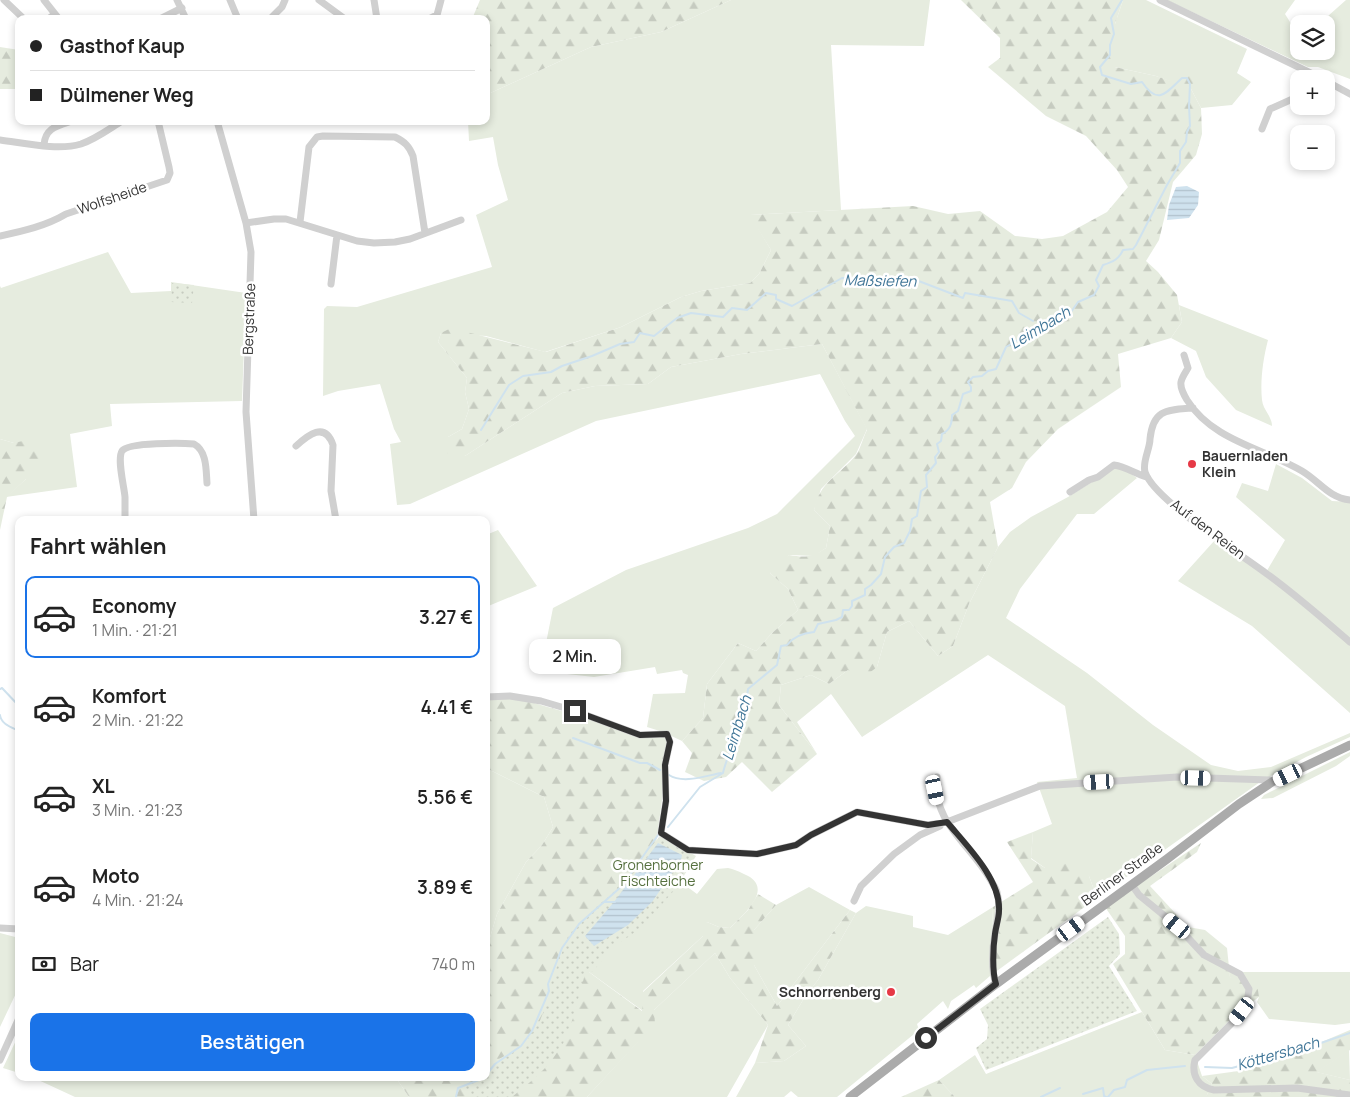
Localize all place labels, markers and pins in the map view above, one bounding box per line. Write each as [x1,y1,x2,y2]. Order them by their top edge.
place label: Bauernladen Klein [1202,446,1288,481]
marker: Bauernladen Klein [1186,458,1198,470]
place label: Schnorrenberg [779,982,881,1001]
marker: Schnorrenberg [885,986,897,998]

